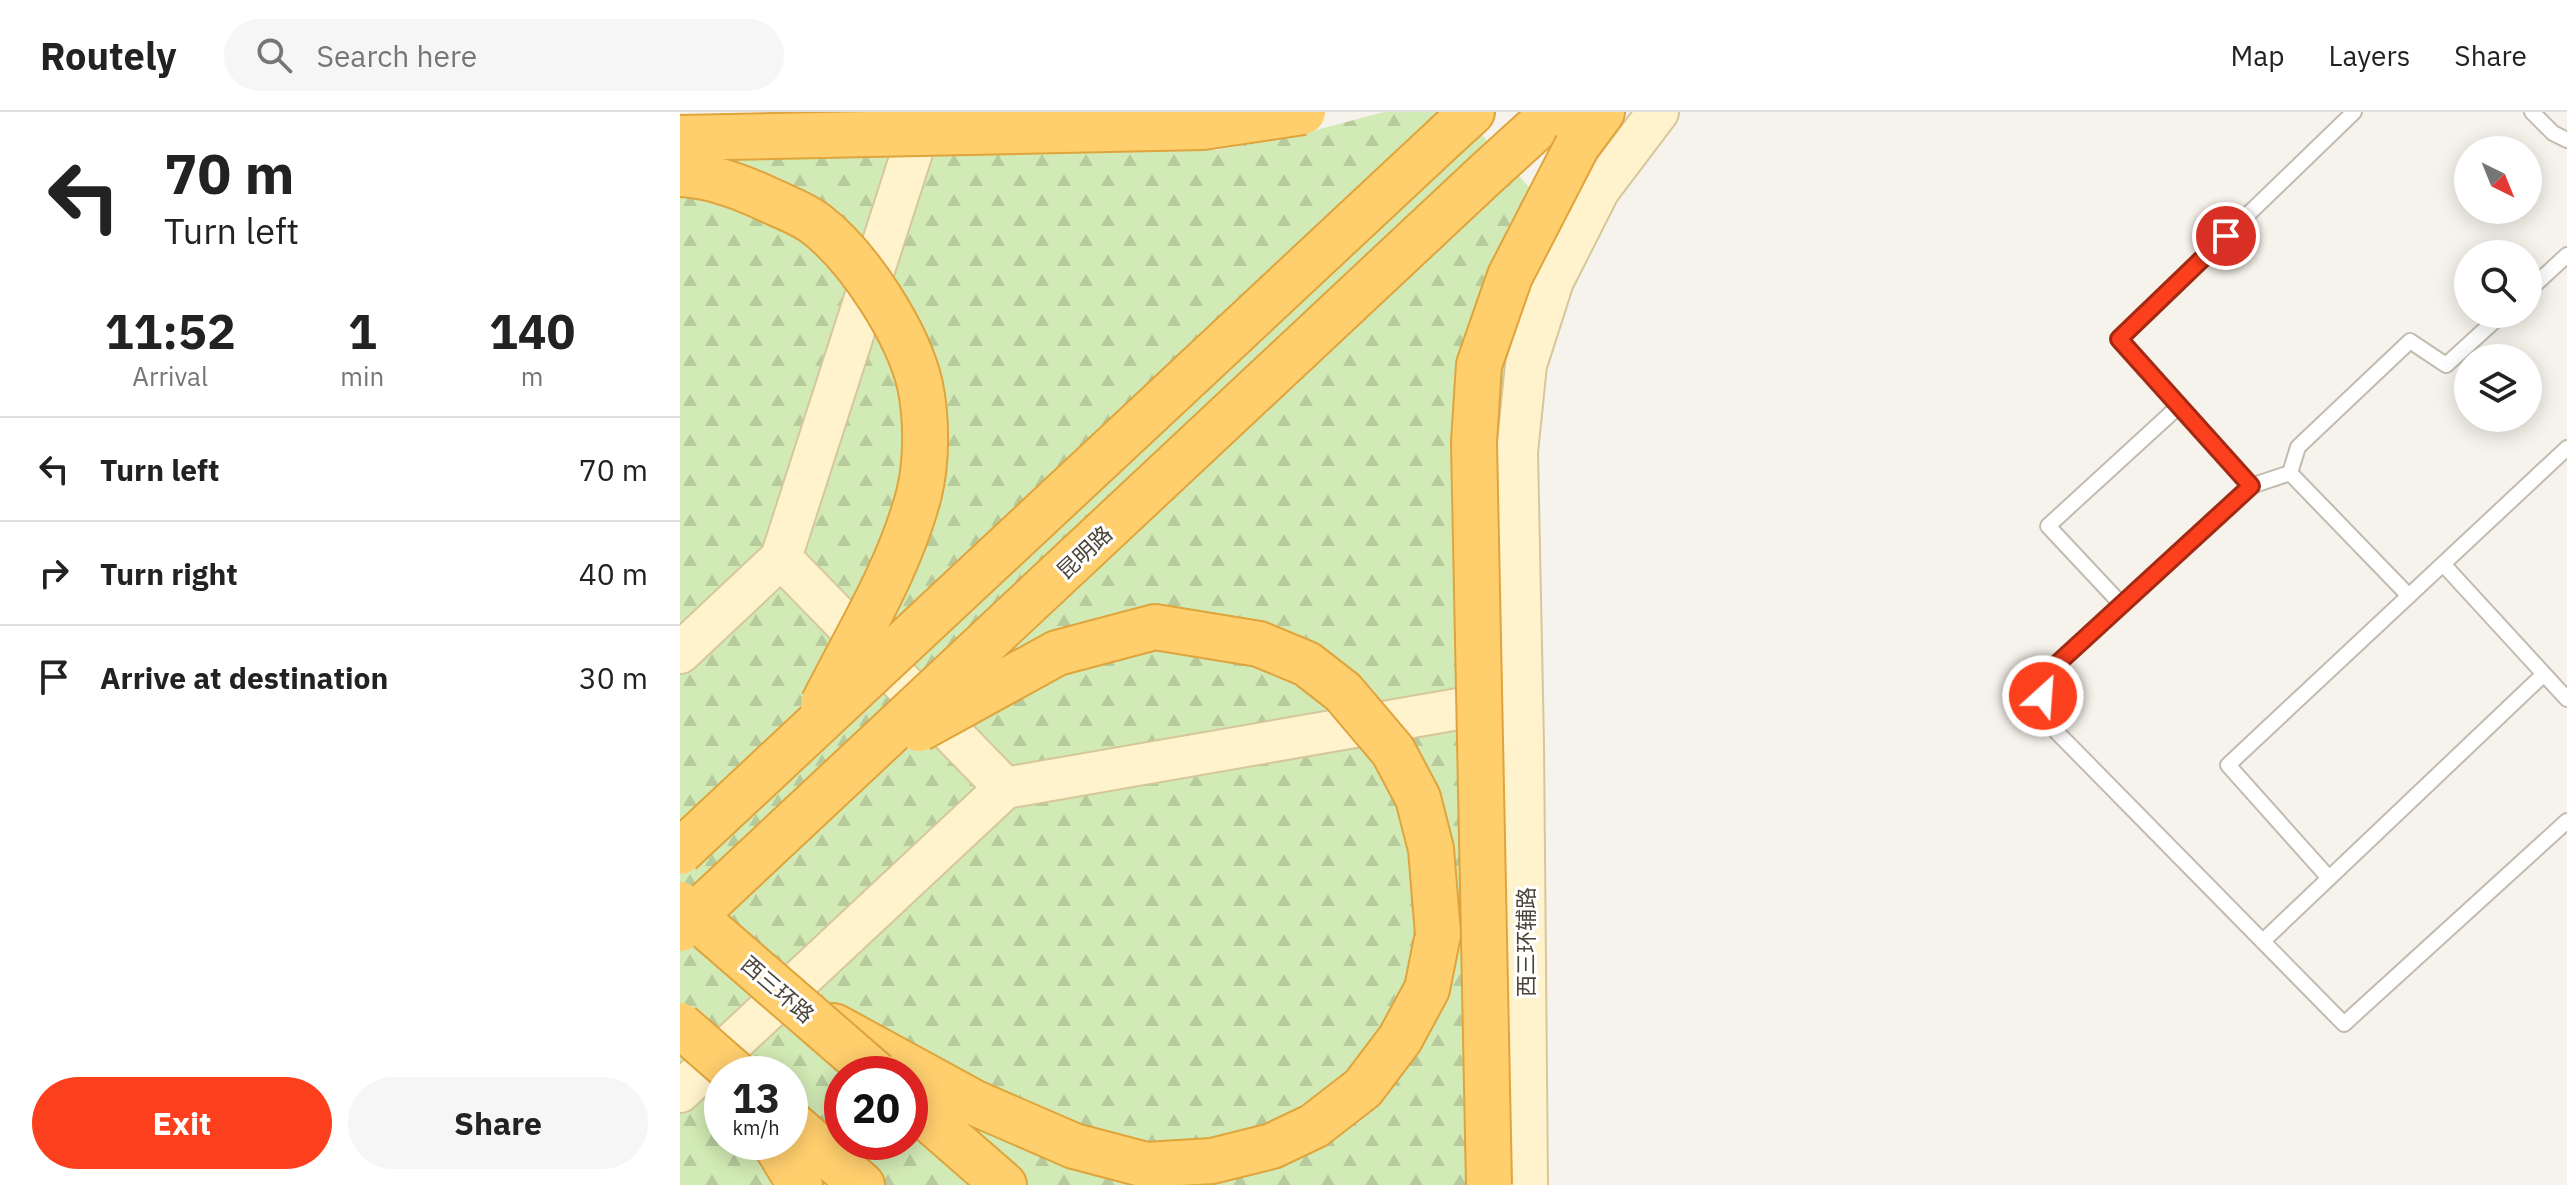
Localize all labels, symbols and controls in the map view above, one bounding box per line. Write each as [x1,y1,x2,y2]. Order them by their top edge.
search box [224,19,784,91]
text: Routely [40,31,176,80]
icon: search [252,33,296,77]
text: Search here [316,36,477,75]
text: Map [2230,37,2284,74]
text: Layers [2328,37,2410,74]
text: Share [2454,37,2527,74]
north arrow [2454,136,2542,224]
map controls [2454,136,2542,432]
text: 70 m [164,137,294,209]
icon: left [32,144,136,248]
pin [2192,202,2260,270]
text: Turn left [164,207,299,254]
icon: arrive [2204,214,2248,258]
button: search [2454,240,2542,328]
text: 11:52 [105,300,236,362]
text: 1 [348,300,377,362]
text: 140 [489,300,575,362]
button: layers [2454,344,2542,432]
text: Arrival [132,359,208,393]
text: min [340,359,384,393]
text: m [521,359,543,393]
icon: left [32,447,76,491]
text: Turn left [100,450,219,489]
text: 70 m [579,450,648,489]
street label: 昆明路 [1050,519,1118,585]
icon: right [32,551,76,595]
text: Turn right [100,554,238,593]
text: 40 m [579,554,648,593]
position arrow [2001,654,2085,738]
icon: arrive [32,655,76,699]
text: Arrive at destination [100,658,388,697]
text: 30 m [579,658,648,697]
street label: 西三环辅路 [1511,887,1540,997]
street label: 西三环路 [735,949,821,1029]
speed limit sign: 20 [824,1056,928,1160]
text: 13 [732,1072,780,1124]
button: Exit [32,1077,332,1169]
button: Share [348,1077,648,1169]
text: km/h [732,1114,780,1141]

